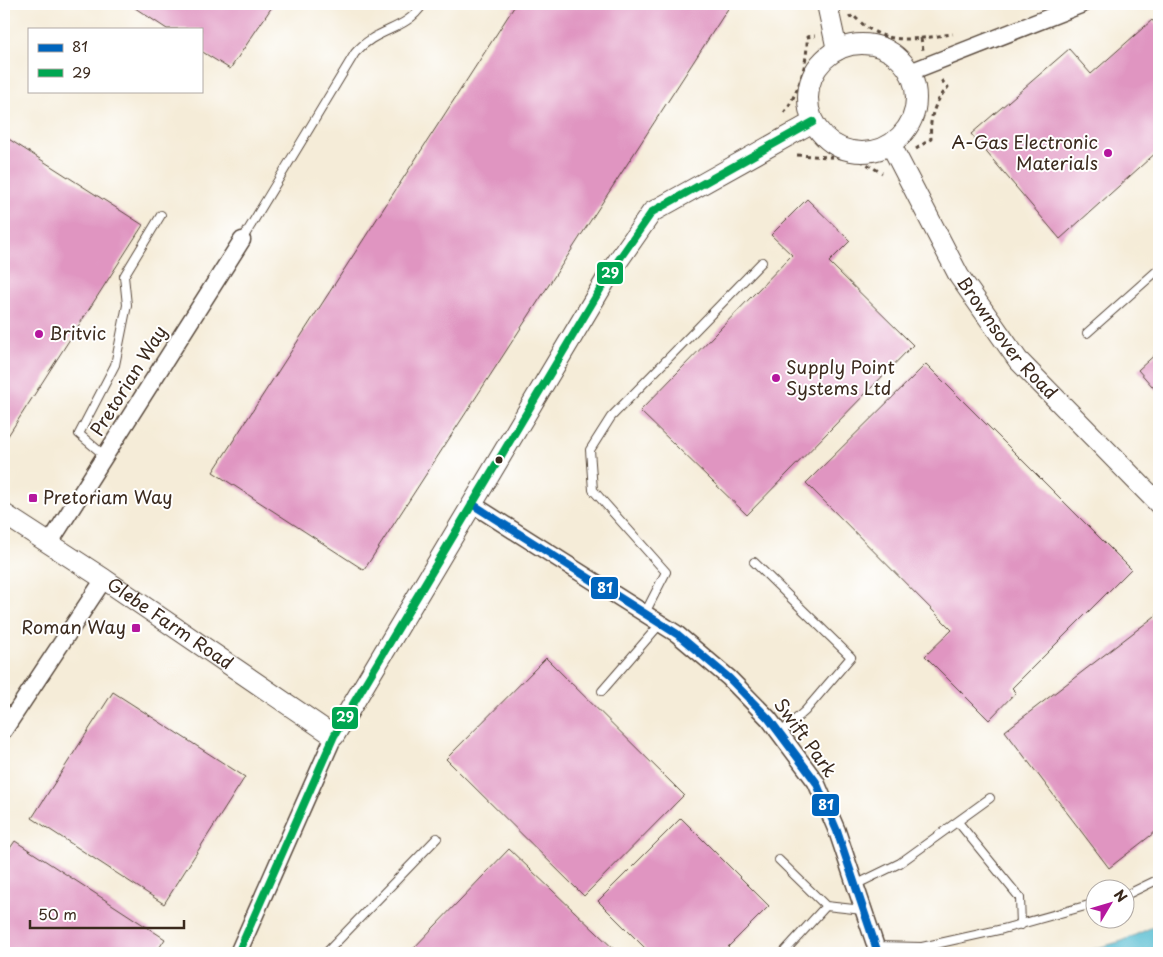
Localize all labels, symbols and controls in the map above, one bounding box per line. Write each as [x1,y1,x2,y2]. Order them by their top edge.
legend [28,28,202,92]
text: 81 [72,34,88,57]
text: 29 [72,60,91,83]
place label: A-Gas Electronic Materials [951,128,1098,176]
marker: A-Gas Electronic Materials [1102,147,1114,159]
line badge: 29 [596,261,624,285]
text: 29 [601,262,619,283]
street label: Brownsover Road [951,270,1064,405]
place label: Britvic [49,319,106,346]
street label: Pretorian Way [83,320,173,441]
marker: Britvic [33,328,45,340]
place label: Supply Point Systems Ltd [786,353,895,401]
marker: Supply Point Systems Ltd [770,372,782,384]
unlabelled marker [494,455,504,465]
place label: Pretoriam Way [43,483,173,510]
marker: Pretoriam Way [27,492,39,504]
street label: Glebe Farm Road [102,570,239,676]
line badge: 81 [590,576,619,600]
text: 81 [597,577,613,598]
place label: Roman Way [21,613,126,640]
marker: Roman Way [130,622,142,634]
street label: Swift Park [768,692,844,782]
line badge: 29 [331,706,359,730]
text: 29 [336,706,354,727]
line badge: 81 [811,793,840,817]
text: 81 [818,794,834,815]
north arrow [1086,880,1136,930]
text: N [1109,885,1132,907]
scale bar [30,897,184,929]
text: 50 m [38,902,77,925]

